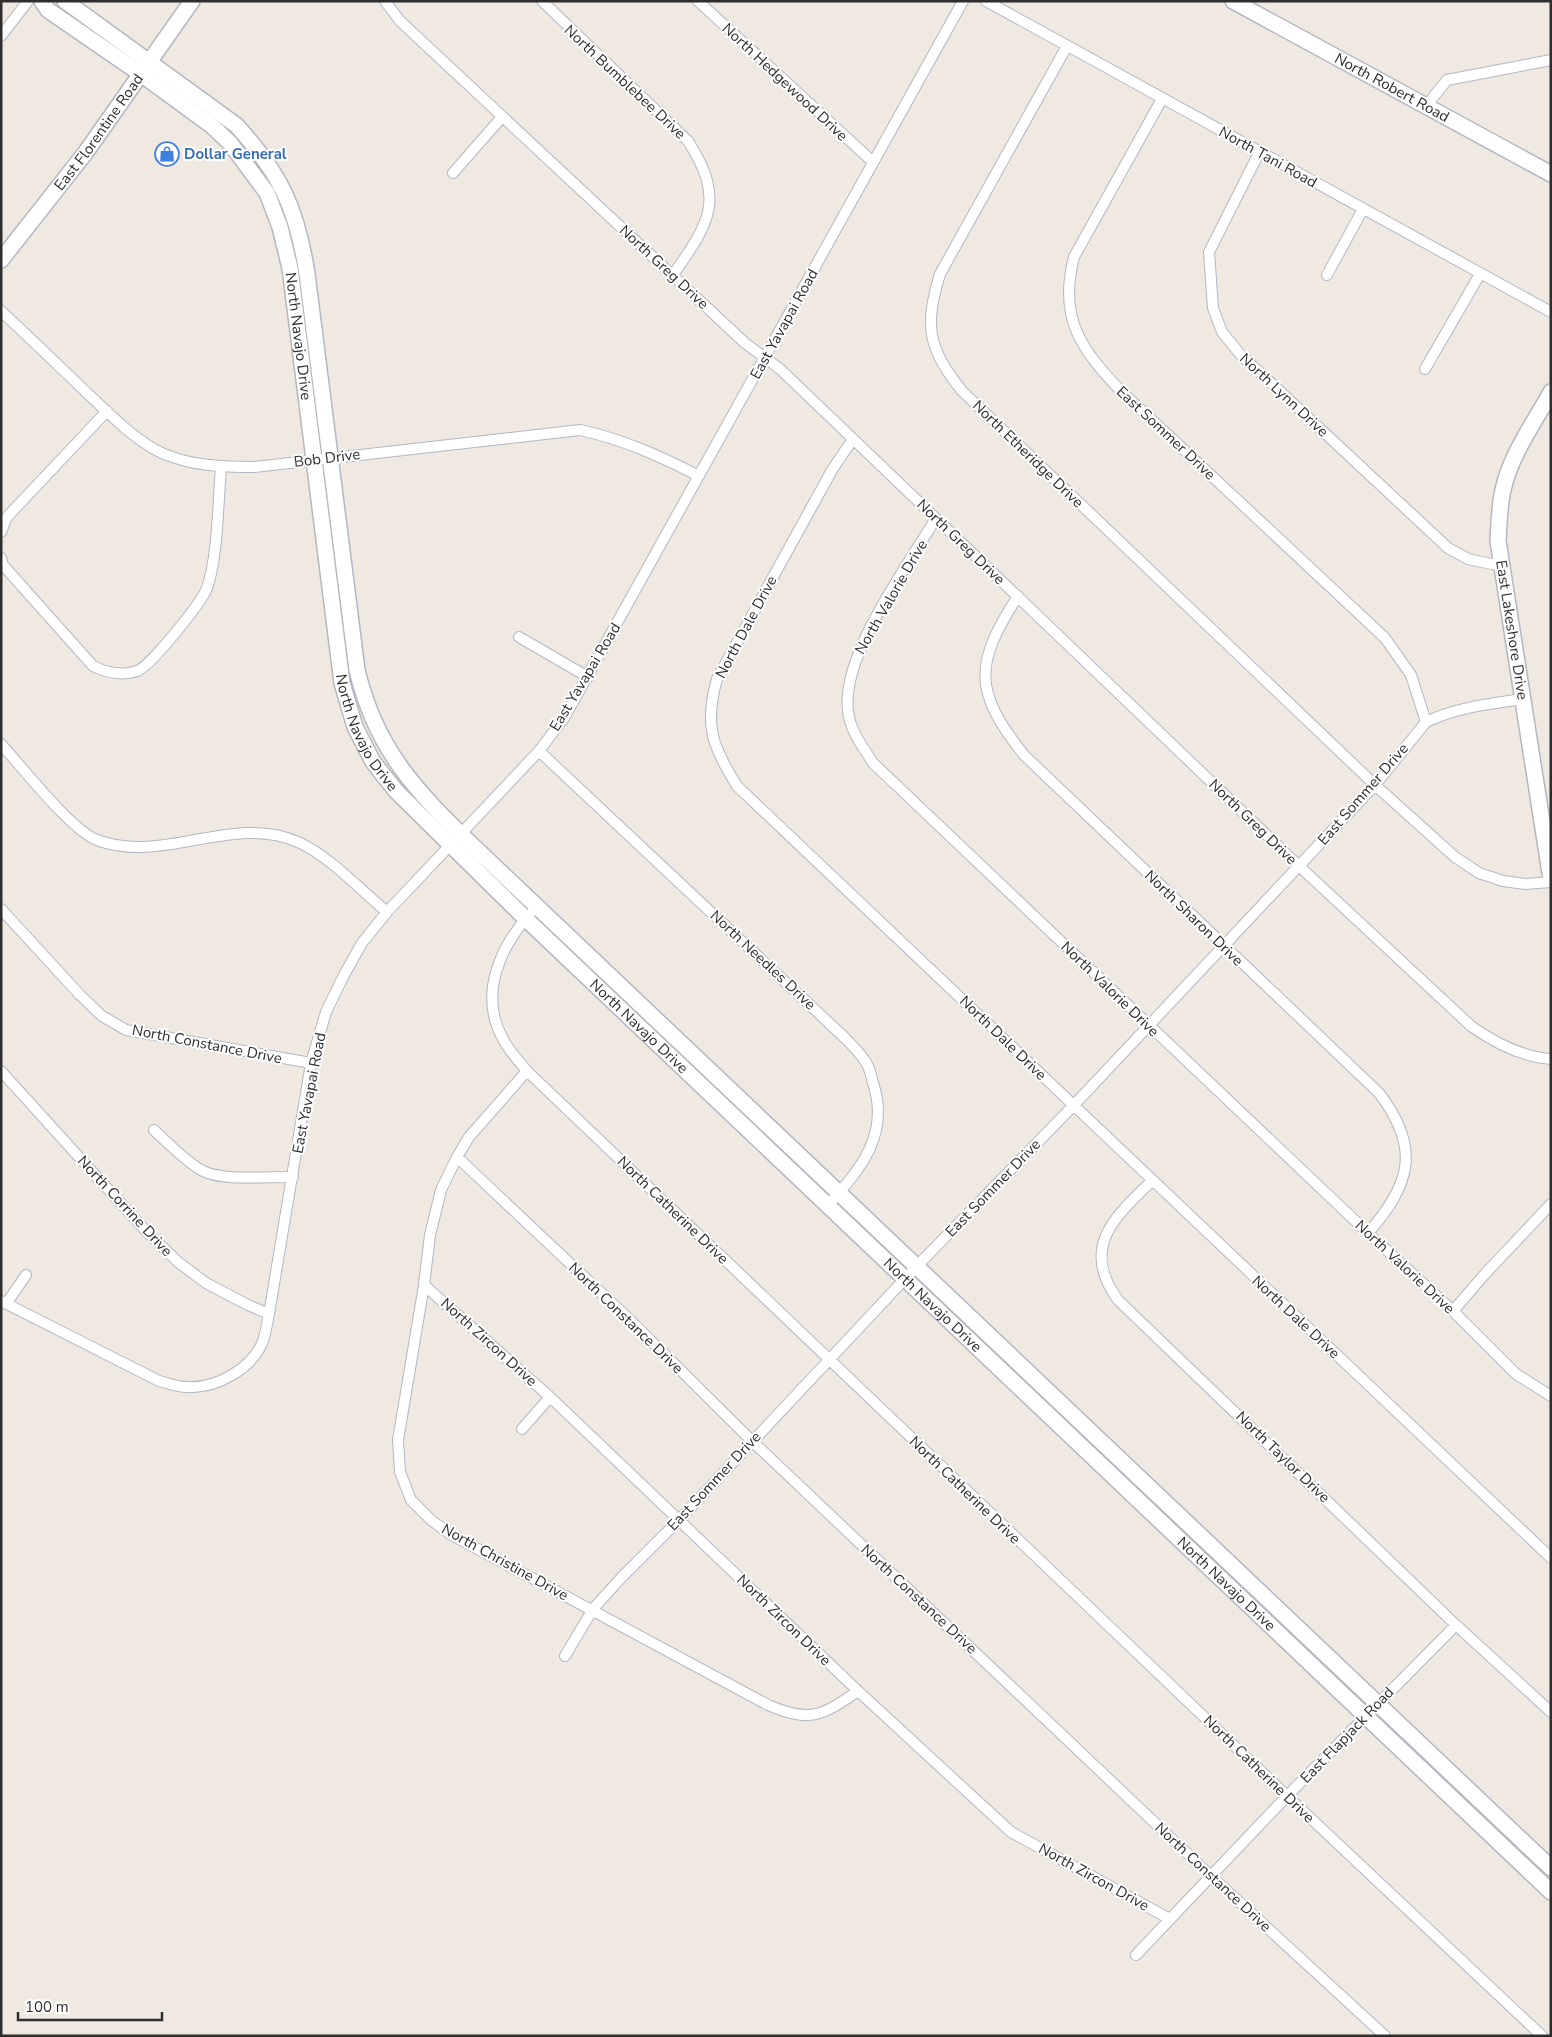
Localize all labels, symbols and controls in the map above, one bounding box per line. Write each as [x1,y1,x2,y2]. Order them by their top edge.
street label: North Hedgewood Drive [718,18,852,146]
street label: North Bumblebee Drive [560,20,690,144]
street label: North Robert Road [1331,48,1453,127]
street label: East Florentine Road [50,70,148,195]
street label: North Tani Road [1215,122,1321,192]
shop icon: Dollar General [154,141,180,167]
place label: Dollar General [184,144,287,164]
street label: North Greg Drive [615,220,713,314]
street label: East Yavapai Road [745,265,823,383]
street label: North Navajo Drive [281,271,316,401]
street label: North Lynn Drive [1235,349,1333,441]
street label: East Sommer Drive [1112,382,1220,484]
street label: North Etheridge Drive [968,396,1088,512]
street label: Bob Drive [293,444,361,472]
street label: North Greg Drive [913,495,1009,589]
street label: North Valorie Drive [850,536,932,658]
street label: East Lakeshore Drive [1491,559,1533,701]
street label: North Dale Drive [710,572,782,682]
street label: East Yavapai Road [545,619,625,735]
street label: North Navajo Drive [331,673,402,795]
street label: East Sommer Drive [1313,739,1413,849]
street label: North Greg Drive [1205,775,1301,869]
street label: North Sharon Drive [1140,866,1248,970]
street label: North Needles Drive [706,906,820,1014]
street label: North Valorie Drive [1057,937,1163,1041]
street label: North Navajo Drive [585,975,693,1078]
street label: North Dale Drive [955,991,1051,1085]
street label: North Constance Drive [130,1020,284,1068]
street label: East Yavapai Road [287,1031,331,1155]
street label: East Sommer Drive [941,1135,1045,1241]
street label: North Corrine Drive [73,1151,177,1261]
street label: North Catherine Drive [613,1152,733,1268]
street label: North Valorie Drive [1351,1216,1459,1318]
street label: North Navajo Drive [879,1254,986,1357]
street label: North Constance Drive [564,1258,688,1378]
street label: North Dale Drive [1248,1271,1344,1363]
street label: North Zircon Drive [436,1293,542,1391]
street label: North Taylor Drive [1232,1407,1334,1507]
street label: East Sommer Drive [663,1427,765,1535]
street label: North Catherine Drive [905,1432,1025,1548]
street label: North Christine Drive [438,1519,572,1605]
street label: North Navajo Drive [1173,1532,1280,1636]
street label: North Constance Drive [856,1540,982,1658]
street label: North Zircon Drive [733,1570,835,1670]
street label: East Flapjack Road [1296,1682,1398,1788]
street label: North Catherine Drive [1199,1711,1319,1827]
street label: North Constance Drive [1150,1818,1276,1936]
street label: North Zircon Drive [1035,1838,1153,1916]
scale bar [18,1990,161,2022]
text: 100 m [25,1997,69,2017]

